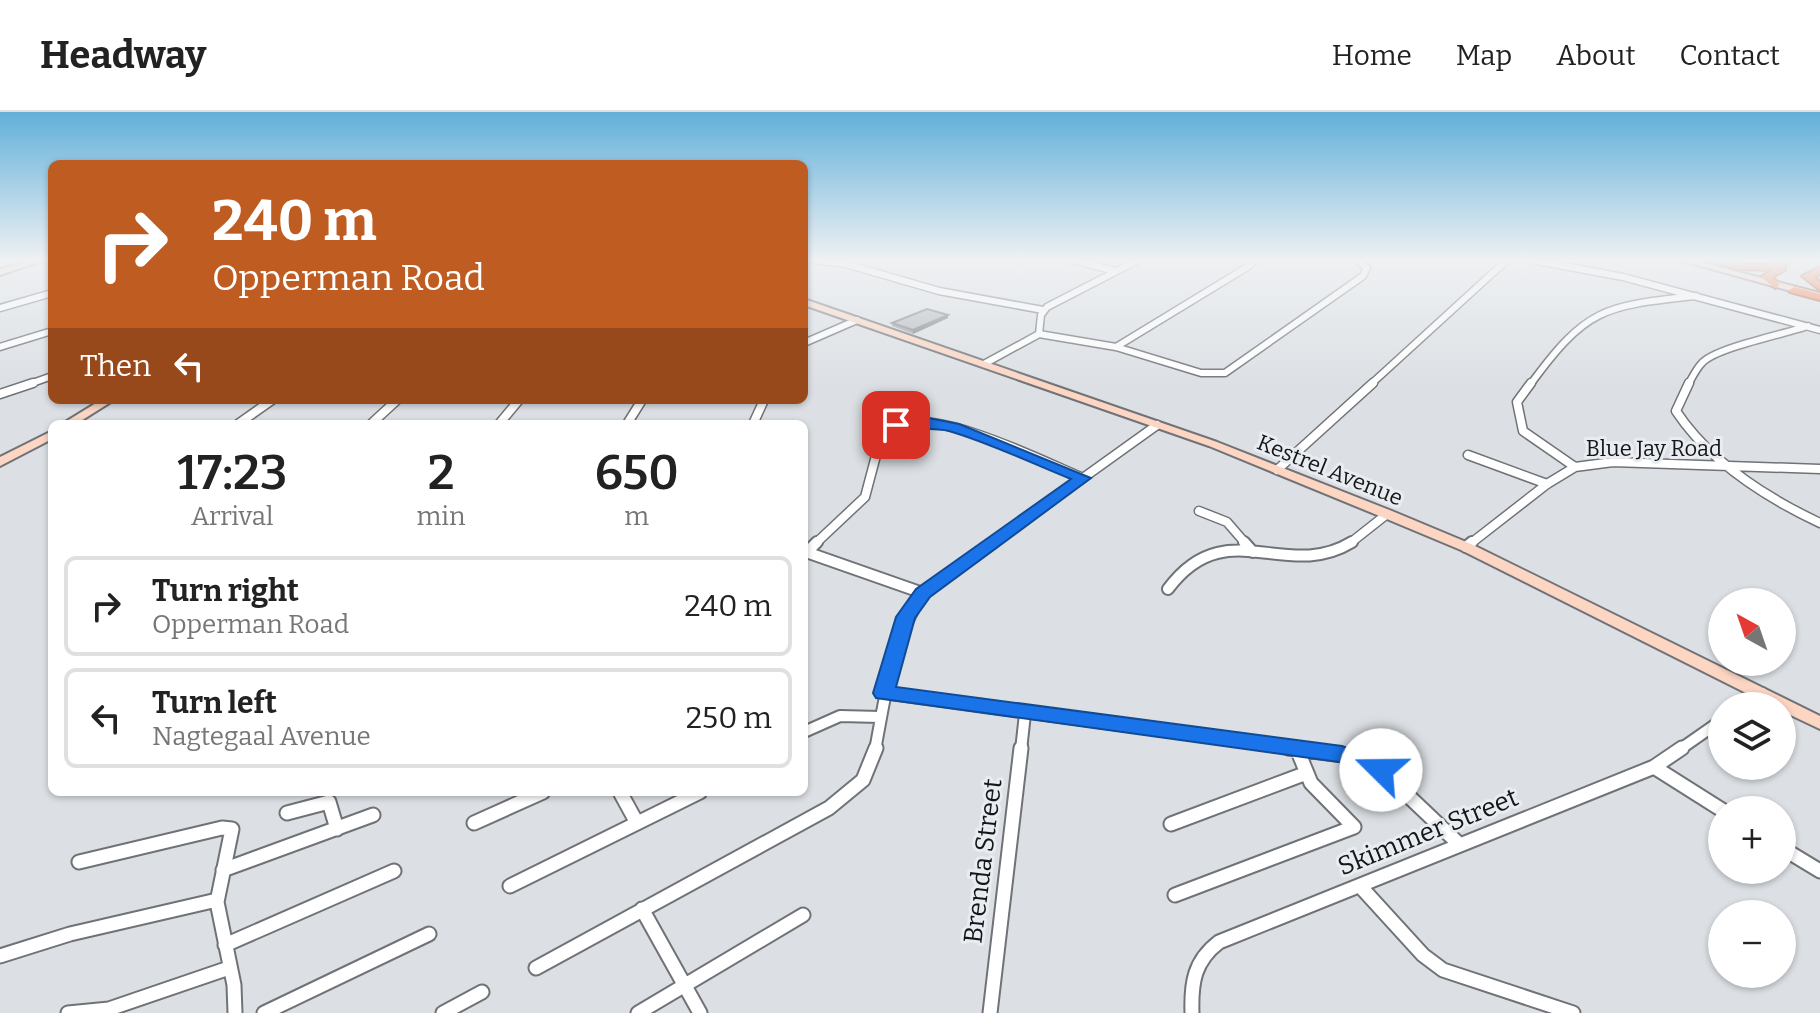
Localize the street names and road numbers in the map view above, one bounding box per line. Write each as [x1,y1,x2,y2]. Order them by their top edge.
street label: Kestrel Avenue [1253,429,1407,511]
street label: Blue Jay Road [1586,435,1722,462]
street label: Brenda Street [958,776,1009,945]
street label: Skimmer Street [1333,782,1523,882]

